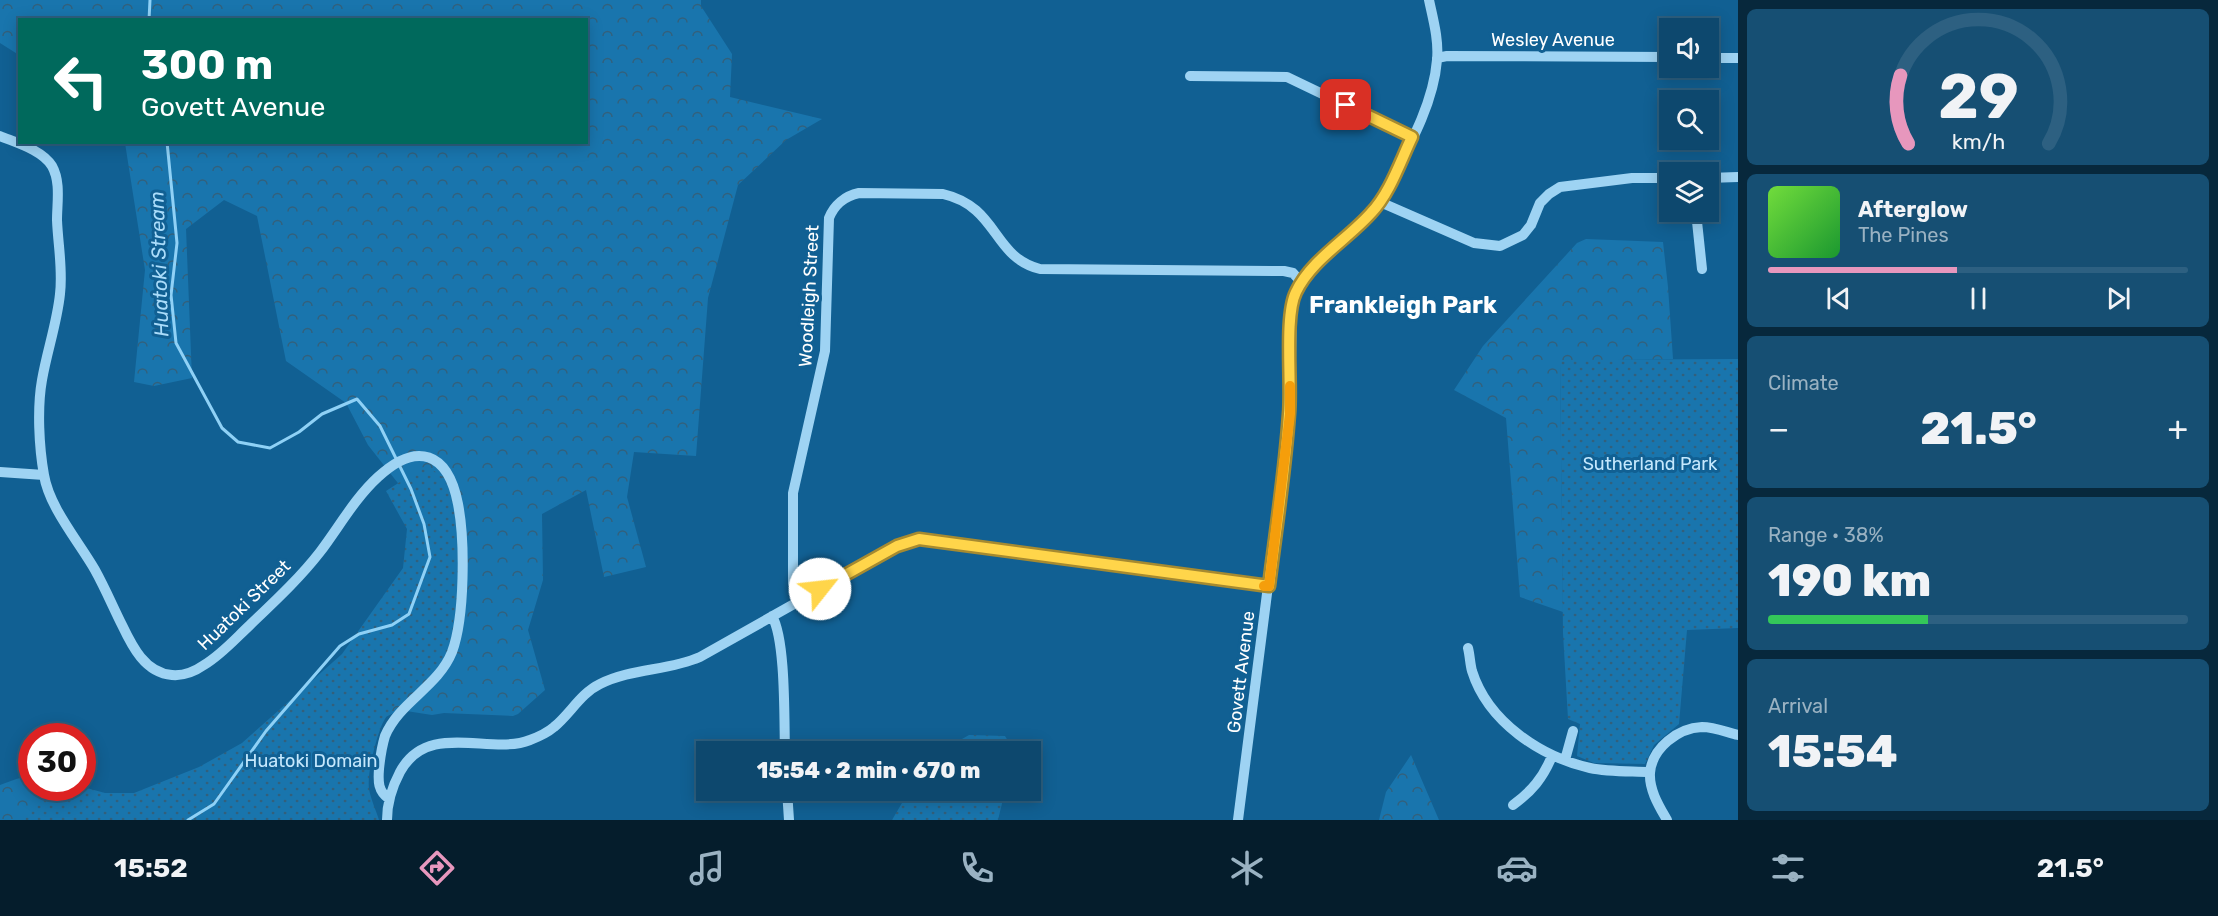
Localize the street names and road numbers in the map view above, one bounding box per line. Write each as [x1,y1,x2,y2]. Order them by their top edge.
street label: Wesley Avenue [1491,29,1615,51]
street label: Woodleigh Street [794,224,824,368]
street label: Huatoki Street [193,555,295,655]
street label: Govett Avenue [1223,610,1259,734]

